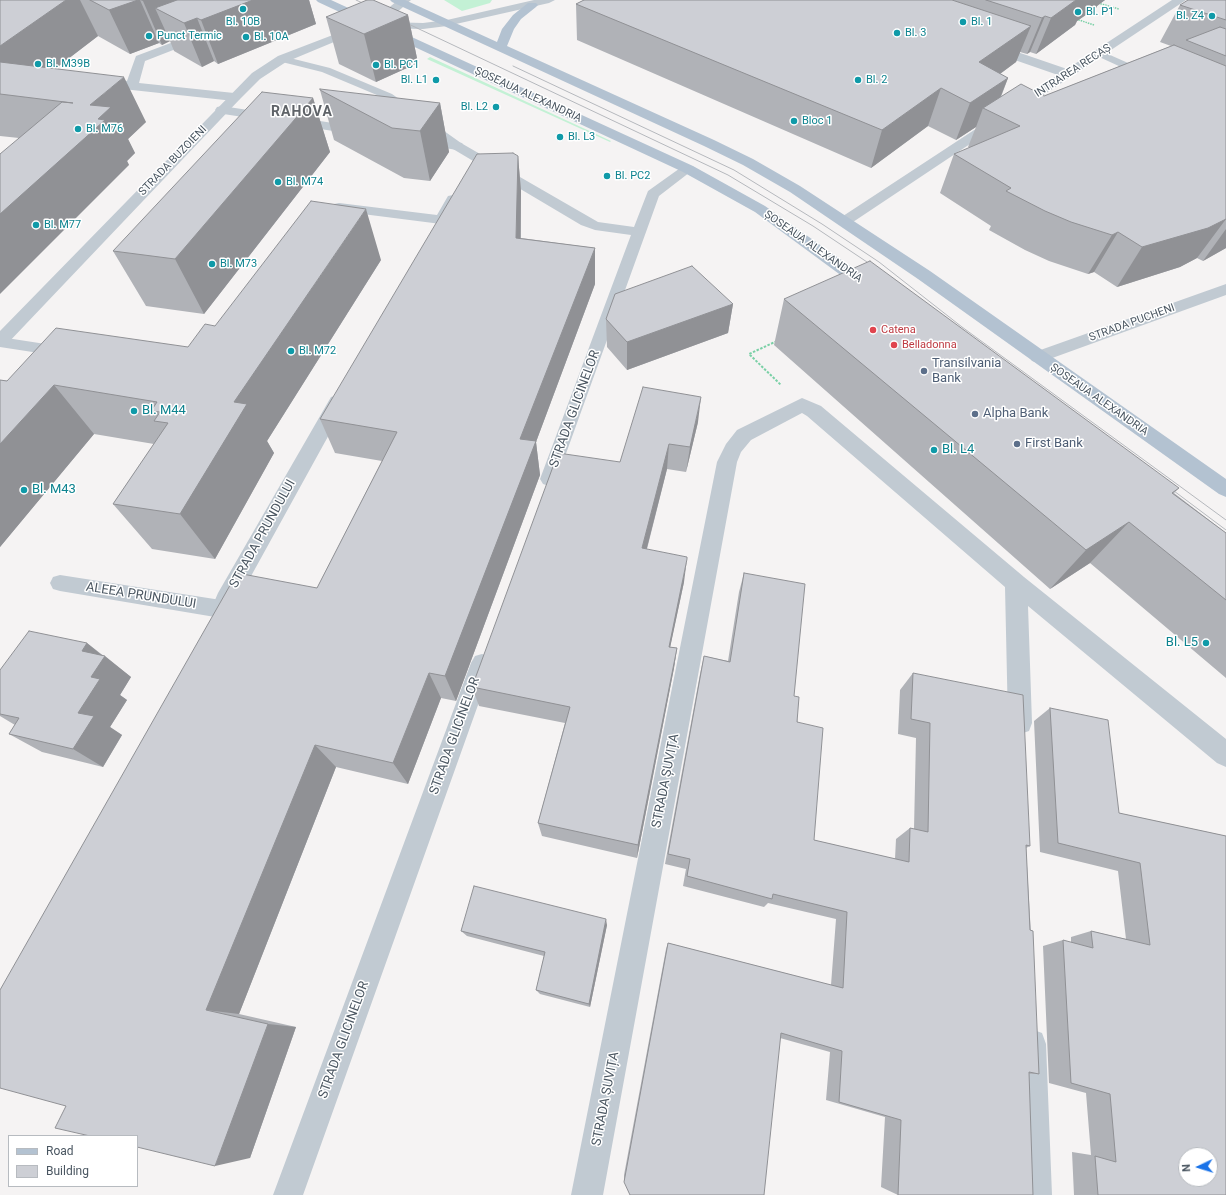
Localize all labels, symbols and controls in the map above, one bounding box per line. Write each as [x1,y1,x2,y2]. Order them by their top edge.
marker: Bl. 10B [238,4,248,14]
place label: Bl. P1 [1086,5,1114,19]
marker: Bl. P1 [1073,7,1083,17]
place label: Bl. Z4 [1176,9,1204,23]
marker: Bl. Z4 [1207,11,1217,21]
place label: Bl. 10B [226,15,260,29]
place label: Bl. 1 [971,15,992,29]
marker: Bl. 1 [958,17,968,27]
place label: Bl. 3 [905,26,926,40]
marker: Bl. 3 [892,28,902,38]
place label: Punct Termic [157,29,222,43]
place label: Bl. 10A [254,30,289,44]
marker: Punct Termic [144,31,154,41]
marker: Bl. 10A [241,32,251,42]
street label: INTRAREA RECAȘ [1032,41,1114,101]
place label: Bl. M39B [46,57,90,71]
place label: Bl. PC1 [384,58,419,72]
marker: Bl. M39B [33,59,43,69]
marker: Bl. PC1 [371,60,381,70]
street label: ȘOSEAUA ALEXANDRIA [472,64,584,126]
place label: Bl. L1 [401,73,428,87]
place label: Bl. 2 [866,73,887,87]
marker: Bl. L1 [431,75,441,85]
marker: Bl. 2 [853,75,863,85]
place label: Bl. L2 [461,100,488,114]
marker: Bl. L2 [491,102,501,112]
district label: RAHOVA [271,104,333,120]
place label: Bloc 1 [802,114,832,128]
marker: Bloc 1 [789,116,799,126]
place label: Bl. M76 [86,122,123,136]
street label: STRADA BUZOIENI [136,123,210,199]
marker: Bl. M76 [73,124,83,134]
place label: Bl. L3 [568,130,595,144]
marker: Bl. L3 [555,132,565,142]
place label: Bl. PC2 [615,169,650,183]
marker: Bl. PC2 [602,171,612,181]
place label: Bl. M74 [286,175,323,189]
marker: Bl. M74 [273,177,283,187]
street label: ȘOSEAUA ALEXANDRIA [762,208,864,286]
place label: Bl. M77 [44,218,81,232]
marker: Bl. M77 [31,220,41,230]
place label: Bl. M73 [220,257,257,271]
marker: Bl. M73 [207,259,217,269]
street label: STRADA PUCHENI [1087,301,1177,345]
place label: Catena [881,323,916,337]
marker: Catena [868,325,878,335]
place label: Belladonna [902,338,957,352]
marker: Belladonna [889,340,899,350]
place label: Bl. M72 [299,344,336,358]
marker: Bl. M72 [286,346,296,356]
street label: STRADA GLICINELOR [547,348,603,470]
place label: Transilvania Bank [932,356,1001,387]
street label: ȘOSEAUA ALEXANDRIA [1048,361,1150,439]
marker: Transilvania Bank [919,366,929,376]
place label: Bl. M44 [142,403,186,419]
marker: Bl. M44 [129,406,139,416]
place label: Alpha Bank [983,406,1048,422]
marker: Alpha Bank [970,409,980,419]
place label: First Bank [1025,436,1083,452]
marker: First Bank [1012,439,1022,449]
place label: Bl. L4 [942,442,974,458]
marker: Bl. L4 [929,445,939,455]
street label: STRADA PRUNDULUI [227,477,299,591]
place label: Bl. M43 [32,482,76,498]
marker: Bl. M43 [19,485,29,495]
street label: ALEEA PRUNDULUI [85,580,197,612]
place label: Bl. L5 [1166,635,1198,651]
marker: Bl. L5 [1201,638,1211,648]
street label: STRADA GLICINELOR [427,675,483,797]
street label: STRADA ȘUVIȚA [649,733,683,829]
street label: STRADA GLICINELOR [316,979,372,1101]
street label: STRADA ȘUVIȚA [589,1051,623,1147]
legend [8,1135,138,1187]
text: Road [46,1144,74,1158]
north arrow [1178,1147,1218,1187]
text: N [1180,1163,1193,1172]
text: Building [46,1164,89,1178]

